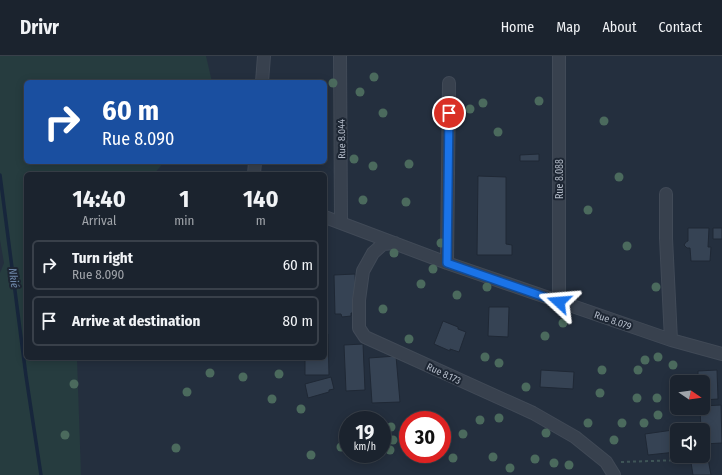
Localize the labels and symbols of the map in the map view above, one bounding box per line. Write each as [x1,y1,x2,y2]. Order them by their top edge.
pin [432,96,466,130]
street label: Rue 8.044 [336,119,348,159]
street label: Rue 8.088 [554,159,566,199]
water label: Nkié [6,267,21,289]
position arrow [538,281,580,323]
street label: Rue 8.079 [592,309,633,333]
street label: Rue 8.173 [425,361,463,387]
north arrow [670,375,710,415]
speed limit sign: 30 [399,411,451,463]

